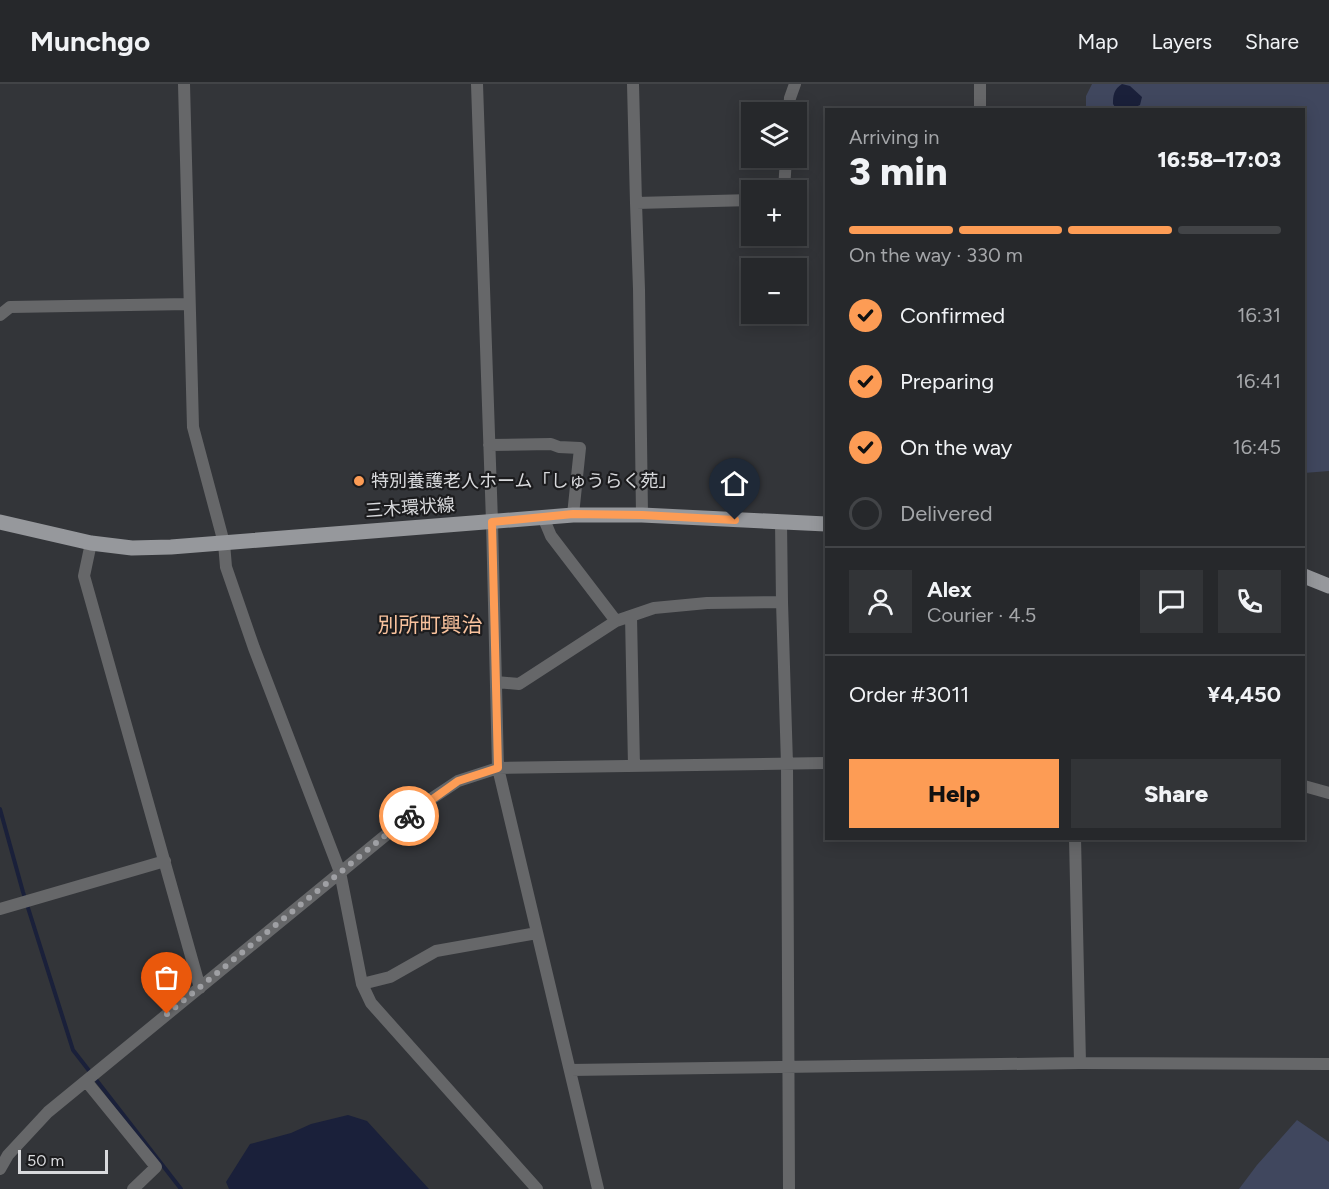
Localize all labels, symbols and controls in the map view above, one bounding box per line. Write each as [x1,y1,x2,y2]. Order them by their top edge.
text: Munchgo [30,24,150,58]
text: Map [1078,29,1118,54]
text: Layers [1151,29,1212,54]
text: Share [1245,29,1299,54]
map controls [741,102,807,324]
button: layers [741,102,807,168]
text: Arriving in [849,125,939,149]
text: 16:58–17:03 [1158,146,1281,173]
text: 3 min [849,148,947,195]
button: + [741,180,807,246]
text: On the way · 330 m [849,243,1023,267]
button: − [741,258,807,324]
icon: check [849,299,882,332]
text: Confirmed [900,302,1005,329]
text: 16:31 [1237,303,1281,327]
icon: check [849,365,882,398]
text: Preparing [900,368,994,395]
text: 16:41 [1236,369,1281,393]
icon: check [849,431,882,464]
text: On the way [900,434,1012,461]
text: 16:45 [1232,435,1281,459]
pin [709,458,760,520]
icon: home [718,467,751,500]
place label: 特別養護老人ホーム「しゅうらく苑」 [371,470,676,492]
marker: 特別養護老人ホーム「しゅうらく苑」 [352,474,366,488]
street label: 三木環状線 [364,494,456,522]
text: Delivered [900,500,993,527]
button: person [849,570,912,633]
button: chat [1140,570,1203,633]
button: phone [1218,570,1281,633]
text: Alex [927,576,972,603]
text: Courier · 4.5 [927,603,1036,627]
district label: 別所町興治 [378,612,483,637]
text: Order #3011 [849,681,969,708]
text: ¥4,450 [1207,681,1281,708]
button: Help [849,759,1059,828]
button: Share [1071,759,1281,828]
courier [379,786,439,846]
icon: bike [393,800,426,833]
pin [141,952,192,1014]
icon: bag [150,961,183,994]
scale bar [18,1147,108,1174]
text: 50 m [27,1151,64,1170]

